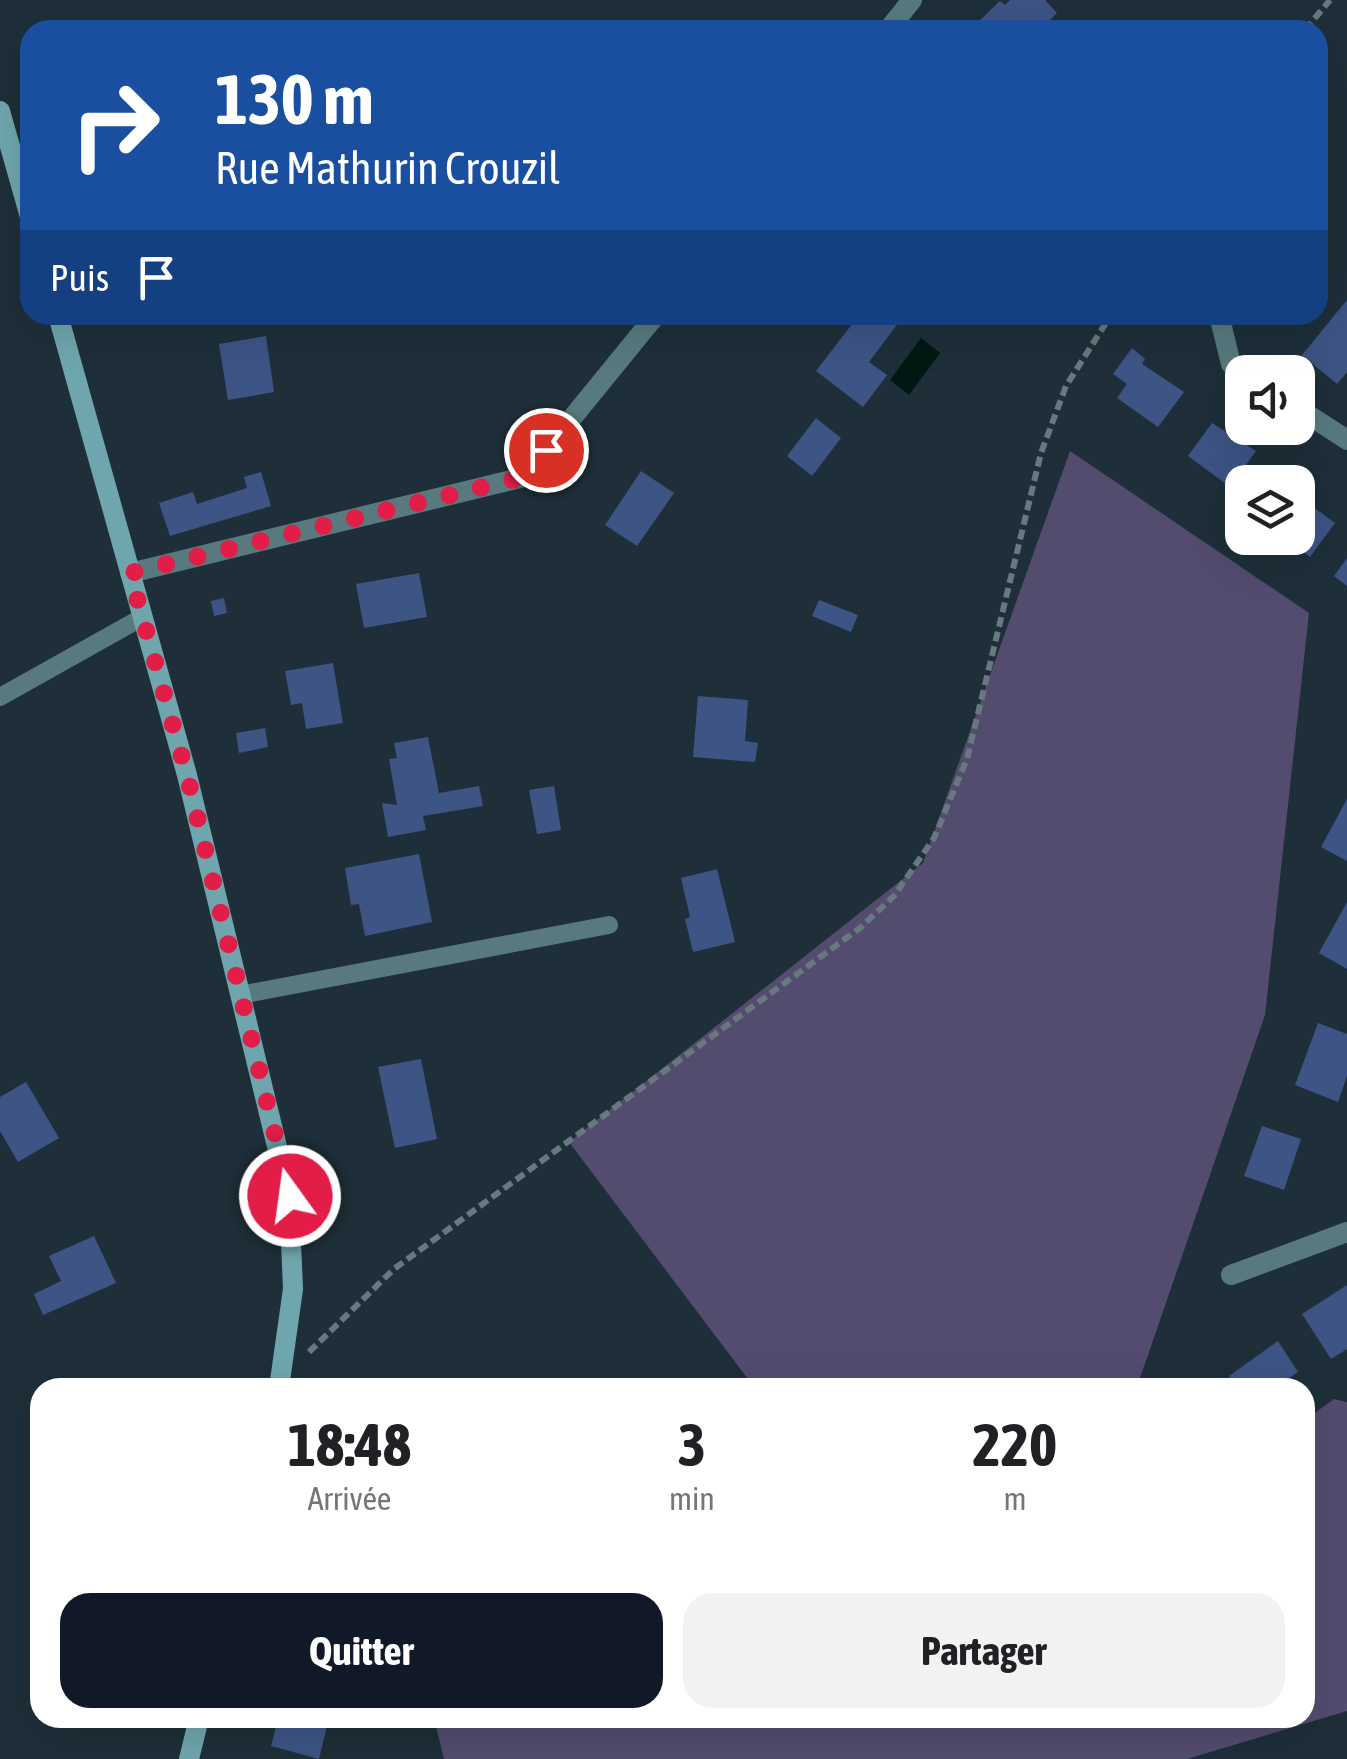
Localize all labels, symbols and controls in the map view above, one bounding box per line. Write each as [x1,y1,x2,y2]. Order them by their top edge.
text: 130 m [215,59,374,139]
icon: right [50,60,180,190]
text: Rue Mathurin Crouzil [215,142,560,194]
icon: arrive [129,250,184,305]
text: Puis [50,256,109,299]
map controls [1225,355,1315,555]
button: sound [1225,355,1315,445]
pin [504,408,589,493]
icon: arrive [519,423,574,478]
button: layers [1225,465,1315,555]
position arrow [238,1144,342,1248]
text: 18:48 [288,1410,411,1479]
text: 3 [678,1410,706,1479]
text: 220 [973,1410,1057,1479]
text: Arrivée [308,1480,391,1517]
text: min [669,1480,715,1517]
text: m [1003,1480,1026,1517]
button: Quitter [60,1593,663,1708]
button: Partager [683,1593,1285,1708]

